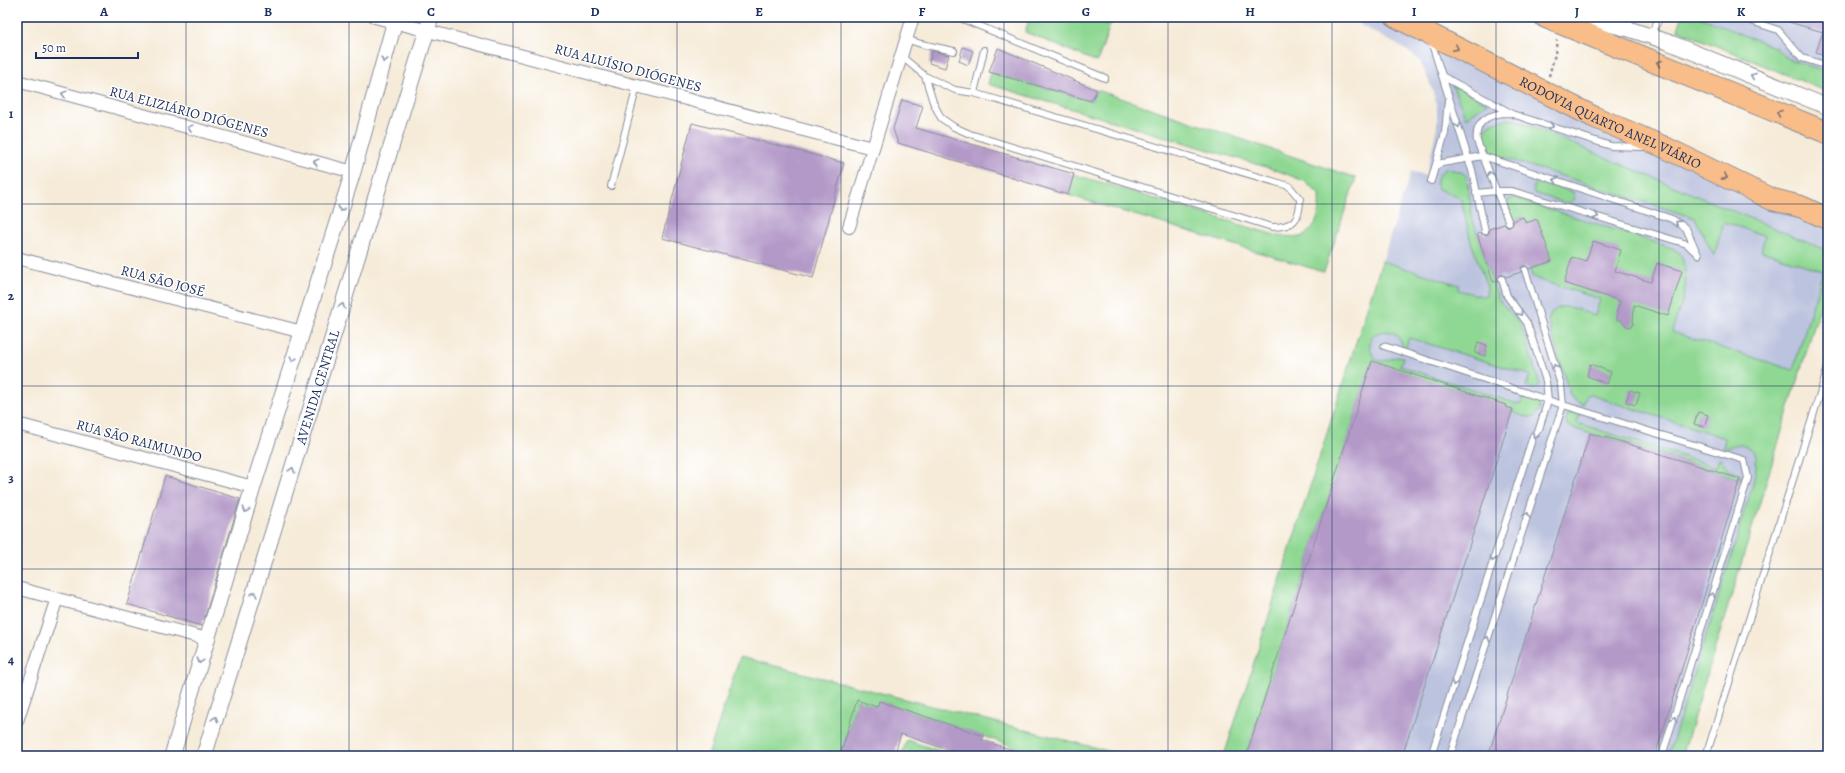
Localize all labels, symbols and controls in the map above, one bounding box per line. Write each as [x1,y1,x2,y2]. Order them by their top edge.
text: A [99,3,109,20]
text: B [264,3,272,20]
text: C [427,3,435,20]
text: D [590,3,600,20]
text: E [755,3,763,20]
text: F [919,3,926,20]
text: G [1082,3,1090,20]
text: H [1245,3,1255,20]
text: I [1412,3,1417,20]
text: J [1575,3,1579,20]
text: K [1737,3,1746,20]
scale bar [36,34,138,60]
street label: RUA ALUÍSIO DIÓGENES [552,39,704,97]
text: 50 m [42,40,66,56]
one-way arrow [1452,43,1459,51]
one-way arrow [380,56,389,63]
one-way arrow [1655,60,1662,68]
street label: RODOVIA QUARTO ANEL VIÁRIO [1516,71,1705,173]
one-way arrow [1749,73,1756,81]
street label: RUA ELIZIÁRIO DIÓGENES [107,82,271,142]
one-way arrow [61,90,68,99]
text: 1 [9,105,14,122]
one-way arrow [1776,110,1783,118]
one-way arrow [1453,121,1462,128]
one-way arrow [1547,121,1554,130]
one-way arrow [187,124,194,133]
one-way arrow [312,158,319,166]
one-way arrow [1487,171,1495,178]
one-way arrow [1720,172,1728,180]
one-way arrow [1553,176,1560,185]
one-way arrow [337,205,346,212]
one-way arrow [1592,211,1599,220]
one-way arrow [1676,221,1683,228]
street label: RUA SÃO JOSÉ [119,261,207,301]
text: 2 [8,287,15,304]
one-way arrow [337,302,346,309]
one-way arrow [1515,309,1522,316]
street label: AVENIDA CENTRAL [291,327,344,447]
one-way arrow [290,356,298,363]
one-way arrow [1552,363,1560,370]
street label: RUA SÃO RAIMUNDO [74,415,204,467]
one-way arrow [1532,432,1539,439]
one-way arrow [287,467,296,474]
text: 3 [8,469,14,486]
one-way arrow [242,507,251,514]
one-way arrow [1522,512,1531,519]
one-way arrow [1490,555,1498,562]
one-way arrow [249,591,258,598]
one-way arrow [1707,591,1716,598]
one-way arrow [1483,636,1491,643]
text: 4 [8,651,14,668]
one-way arrow [196,658,205,665]
one-way arrow [1450,679,1459,686]
one-way arrow [210,715,219,722]
one-way arrow [1669,715,1678,722]

